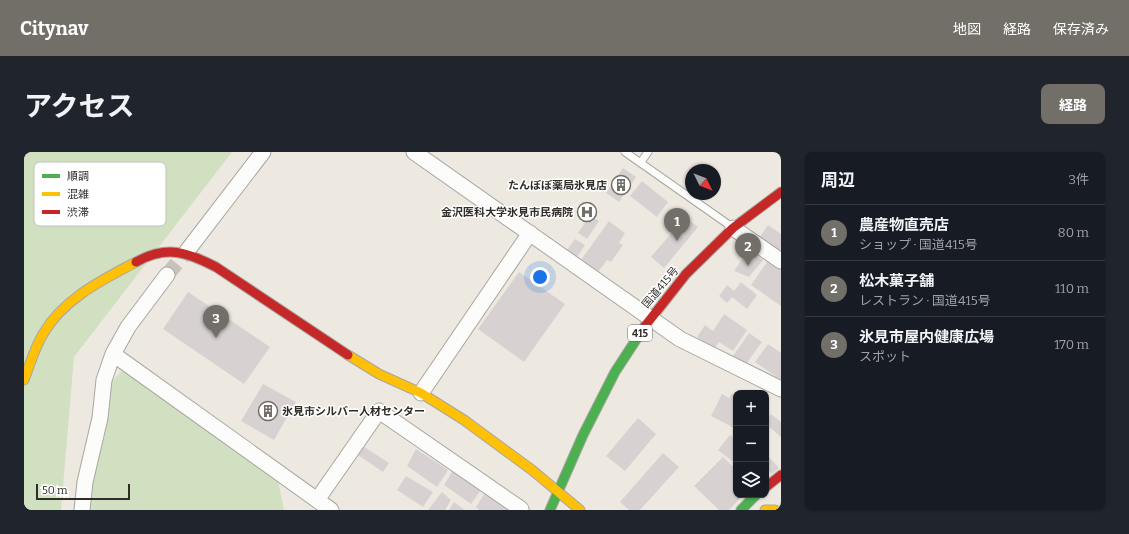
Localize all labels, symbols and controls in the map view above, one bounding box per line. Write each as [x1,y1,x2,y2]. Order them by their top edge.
text: Citynav [20,17,88,40]
text: 地図 [953,21,981,38]
text: 経路 [1003,21,1031,38]
text: 保存済み [1053,21,1109,38]
button: 経路 [1041,84,1105,124]
text: アクセス [24,90,135,123]
legend [34,162,166,226]
north arrow [685,164,721,200]
text: 順調 [67,170,89,183]
text: 周辺 [821,170,855,191]
text: 3件 [1069,172,1089,187]
building icon: たんぽぽ薬局氷見店 [610,174,632,196]
place label: たんぽぽ薬局氷見店 [508,179,607,192]
text: 混雑 [67,188,89,201]
hospital icon: 金沢医科大学氷見市民病院 [576,201,598,223]
text: 渋滞 [67,206,89,219]
place label: 金沢医科大学氷見市民病院 [441,206,573,219]
pin: 1 [664,208,690,241]
text: 農産物直売店 [859,216,949,234]
text: 1 [831,225,837,240]
text: 80 m [1058,225,1089,240]
pin: 2 [735,233,761,266]
text: ショップ · 国道415号 [859,237,978,252]
street label: 国道415号 [639,264,681,311]
your location [530,267,550,287]
text: 松木菓子舗 [859,272,934,290]
text: 2 [830,281,838,296]
text: 110 m [1055,281,1089,296]
text: レストラン · 国道415号 [859,293,991,308]
pin: 3 [203,305,229,338]
road number: 415 [628,325,652,341]
text: 氷見市屋内健康広場 [859,328,994,346]
text: 3 [830,337,838,352]
text: 170 m [1054,337,1089,352]
text: スポット [859,349,911,364]
map controls [733,390,769,498]
button: + [733,390,769,426]
building icon: 氷見市シルバー人材センター [257,400,279,422]
place label: 氷見市シルバー人材センター [282,405,425,418]
button: − [733,426,769,462]
button: layers [733,462,769,498]
scale bar [36,482,130,501]
text: 50 m [42,484,68,497]

